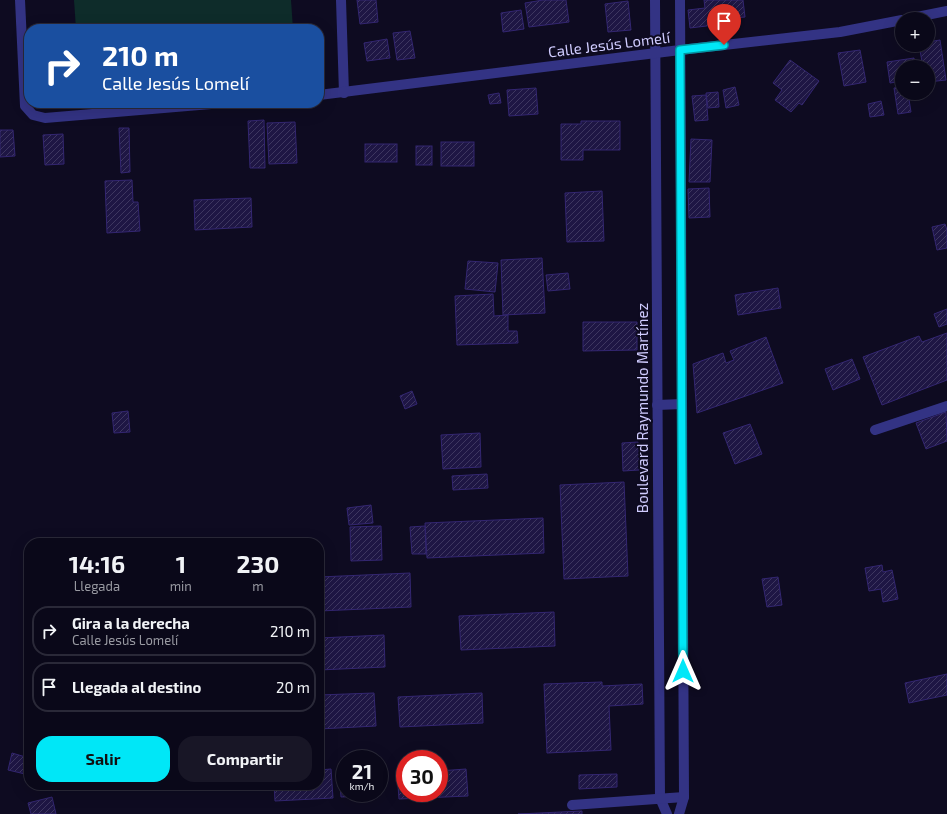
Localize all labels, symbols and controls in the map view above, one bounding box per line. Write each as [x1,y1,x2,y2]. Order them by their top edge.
pin [707,4,741,45]
icon: arrive [713,10,735,32]
map controls [895,12,935,100]
button: + [895,12,935,52]
street label: Calle Jesús Lomelí [547,27,672,60]
text: 210 m [102,38,179,72]
icon: right [36,40,88,92]
button: − [895,60,935,100]
text: Calle Jesús Lomelí [102,72,249,94]
street label: Boulevard Raymundo Martínez [633,303,651,513]
text: 14:16 [69,549,125,578]
text: 1 [176,549,186,578]
text: 230 [237,549,279,578]
text: Llegada [74,578,120,594]
text: min [170,578,192,594]
text: m [252,578,264,594]
text: Gira a la derecha [72,614,190,632]
icon: right [38,620,60,642]
text: 210 m [270,622,310,640]
text: Calle Jesús Lomelí [72,632,178,648]
position arrow [662,650,704,692]
icon: arrive [38,676,60,698]
text: Llegada al destino [72,678,201,696]
text: 20 m [276,678,310,696]
button: Salir [36,736,170,782]
button: Compartir [178,736,312,782]
speed limit sign: 30 [396,750,448,802]
text: 21 [352,759,372,783]
text: km/h [350,780,374,792]

